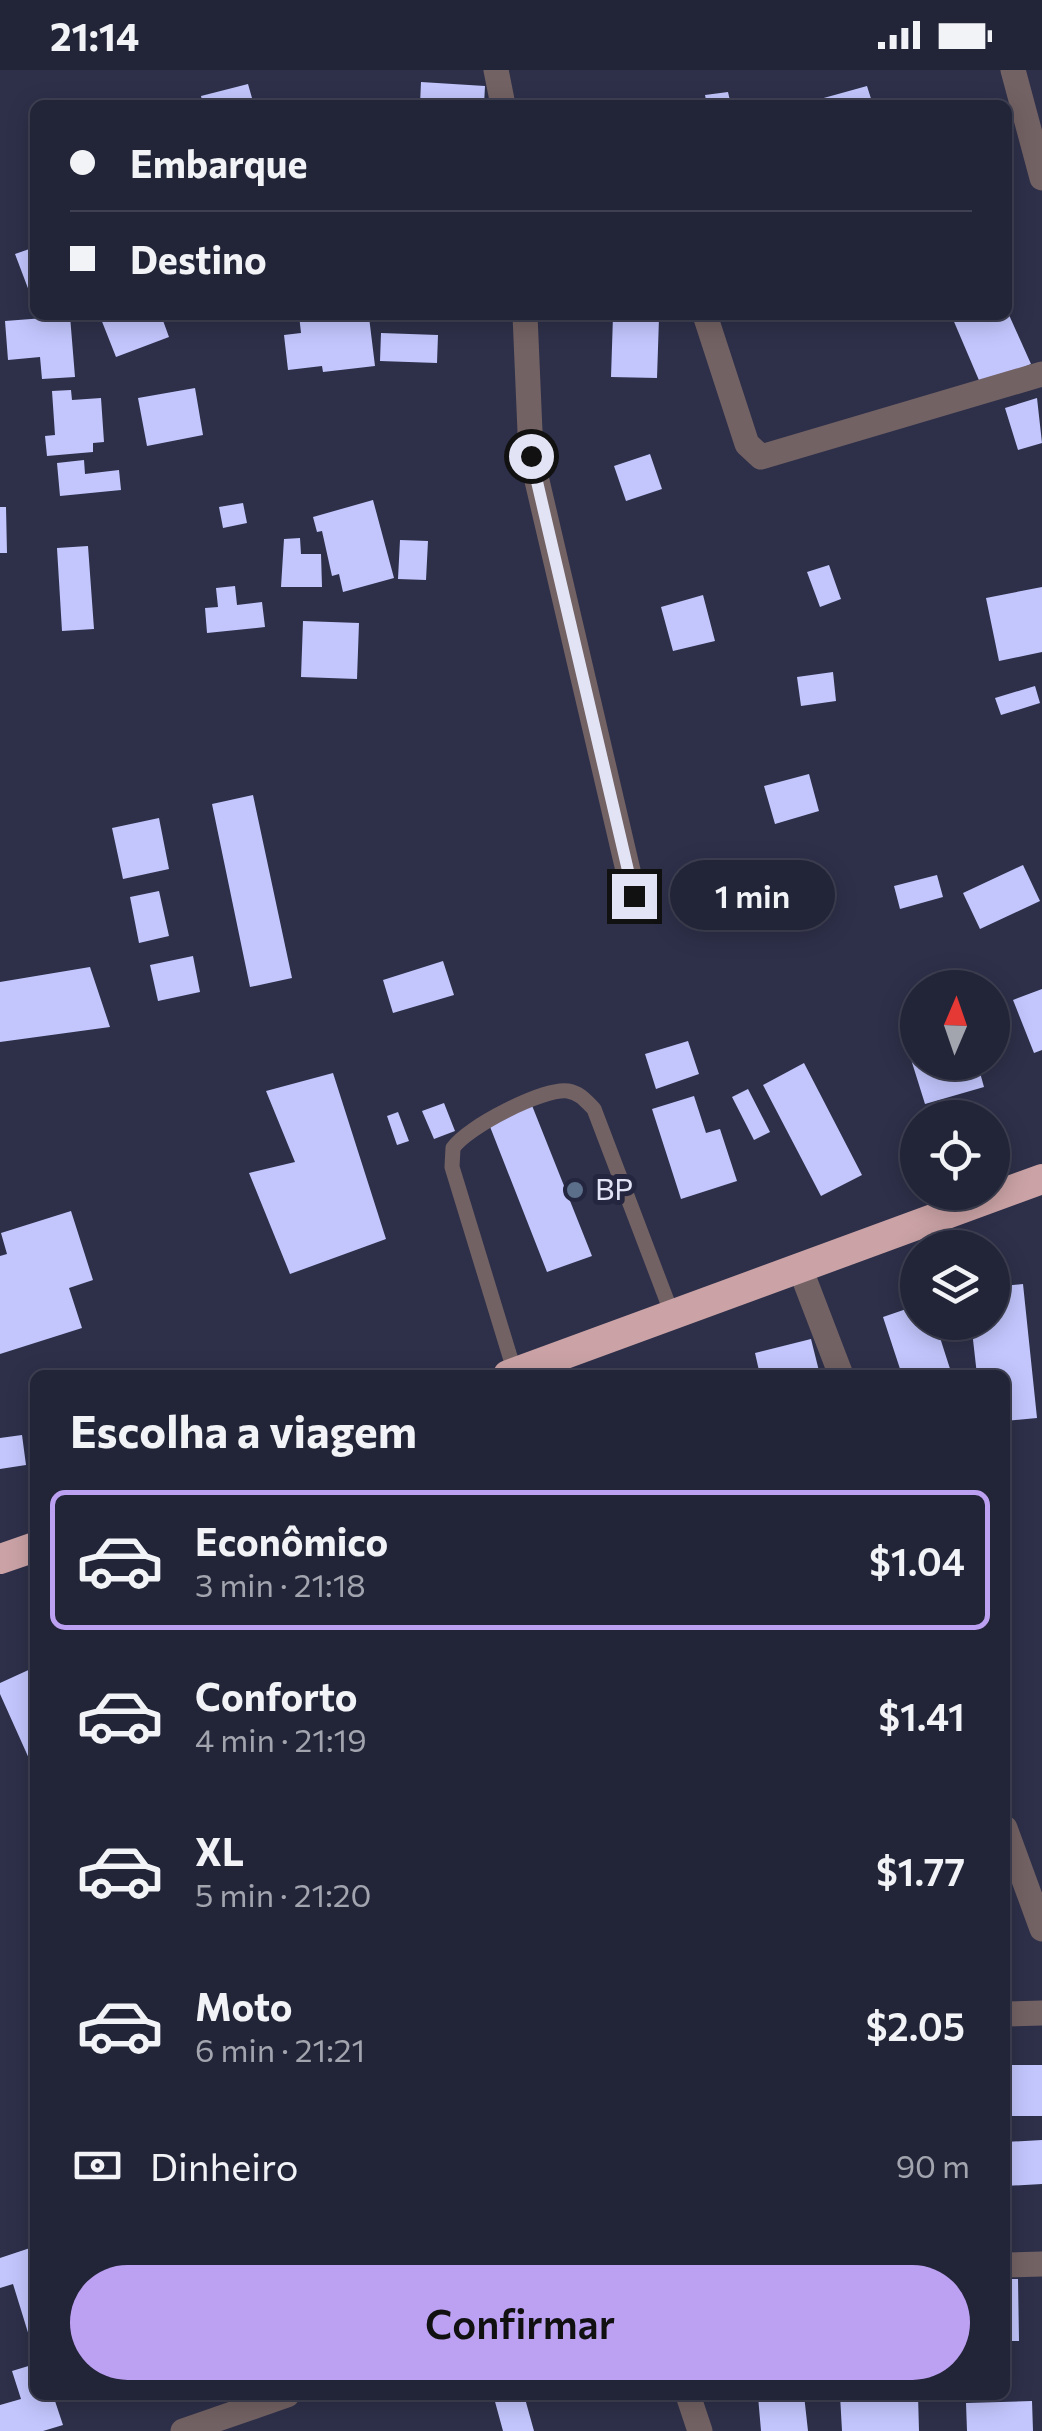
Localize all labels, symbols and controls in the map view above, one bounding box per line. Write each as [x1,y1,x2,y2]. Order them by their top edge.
text: 21:14 [50,12,139,59]
text: Embarque [130,139,308,186]
text: Destino [130,235,267,282]
route start [509,434,554,479]
callout: 1 min [669,861,834,931]
route end [612,874,657,919]
text: 1 min [715,875,790,915]
north arrow [900,970,1010,1080]
map controls [900,970,1010,1340]
button: locate [900,1100,1010,1210]
place label: BP [595,1169,633,1206]
marker: BP [564,1179,586,1201]
button: layers [900,1230,1010,1340]
text: Escolha a viagem [70,1402,417,1457]
icon: car [75,1515,165,1605]
text: Econômico [195,1517,388,1564]
text: $1.04 [869,1537,965,1584]
text: 3 min · 21:18 [195,1564,366,1604]
icon: car [75,1670,165,1760]
text: Conforto [195,1672,358,1719]
text: $1.41 [878,1692,965,1739]
text: 4 min · 21:19 [195,1719,367,1759]
icon: car [75,1825,165,1915]
text: XL [195,1827,244,1874]
text: $1.77 [876,1847,965,1894]
text: 5 min · 21:20 [195,1874,371,1914]
icon: car [75,1980,165,2070]
text: Moto [195,1982,293,2029]
text: $2.05 [866,2002,965,2049]
text: 6 min · 21:21 [195,2029,365,2069]
icon: cash [70,2138,125,2193]
text: Dinheiro [150,2142,298,2189]
text: 90 m [896,2145,970,2185]
button: Confirmar [70,2265,970,2380]

